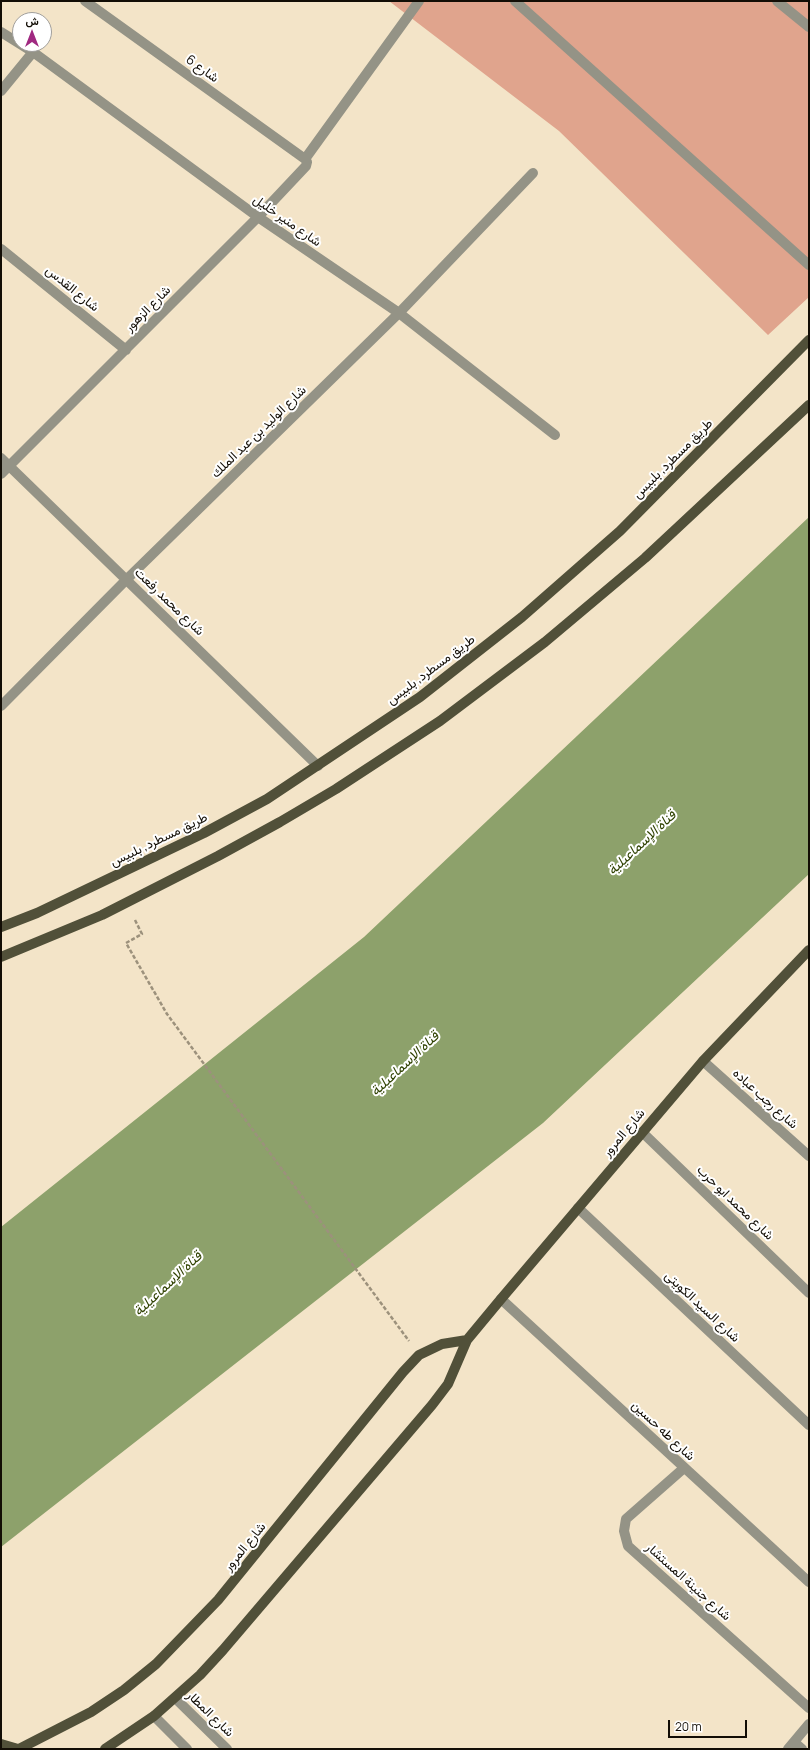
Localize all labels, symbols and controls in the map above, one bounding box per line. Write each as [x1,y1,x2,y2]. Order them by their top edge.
north arrow [12,12,52,52]
text: ش [25,13,39,28]
street label: شارع 6 [183,52,221,86]
street label: شارع منير خليل [250,192,324,250]
street label: شارع القدس [42,263,102,315]
street label: شارع الزهور [122,283,174,335]
street label: شارع الوليد بن عبد الملك [208,383,310,481]
street label: طريق مسطرد, بلبيس [630,416,716,502]
street label: شارع محمد رفعت [131,565,207,639]
street label: طريق مسطرد, بلبيس [384,632,478,708]
water label: قناة الإسماعيلية [604,807,680,879]
street label: طريق مسطرد, بلبيس [108,810,210,870]
water label: قناة الإسماعيلية [367,1028,443,1100]
street label: شارع رجب عباده [729,1066,801,1132]
street label: شارع المرور [599,1106,649,1160]
street label: شارع محمد ابو حرب [693,1162,777,1244]
water label: قناة الإسماعيلية [130,1248,206,1320]
street label: شارع السيد الكويتى [661,1268,743,1346]
street label: شارع طه حسين [628,1398,698,1464]
street label: شارع المرور [221,1520,269,1574]
street label: شارع جنينة المستشار [642,1540,734,1624]
street label: شارع المطار [183,1688,237,1740]
scale bar [670,1712,749,1738]
text: 20 m [675,1718,702,1735]

